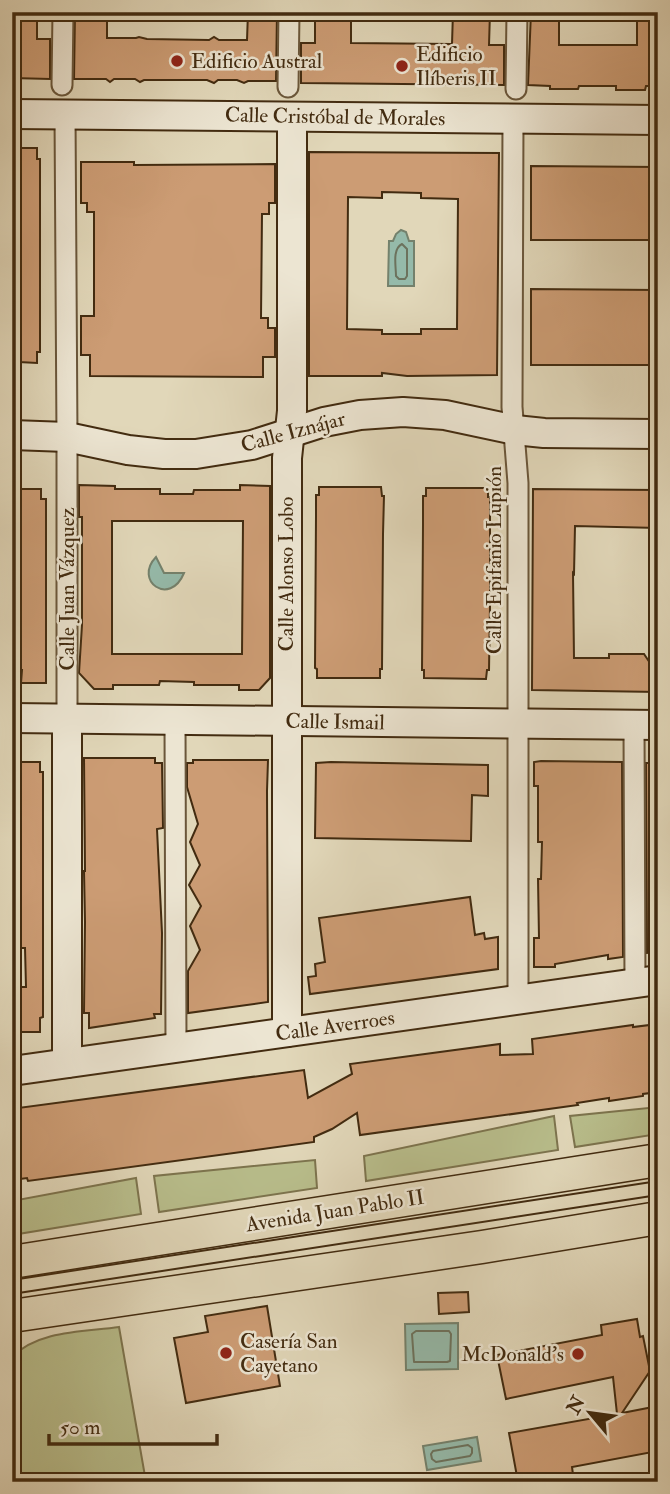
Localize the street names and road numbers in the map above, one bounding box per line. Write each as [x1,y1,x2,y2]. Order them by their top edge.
street label: Calle Cristóbal de Morales [225,102,445,132]
street label: Calle Iznájar [238,405,348,459]
street label: Calle Epifanio Lupión [481,466,508,654]
street label: Calle Alonso Lobo [273,497,300,651]
street label: Calle Juan Vázquez [54,507,81,671]
street label: Calle Ismail [285,708,386,736]
street label: Calle Averroes [274,1004,396,1048]
street label: Avenida Juan Pablo II [243,1184,426,1239]

